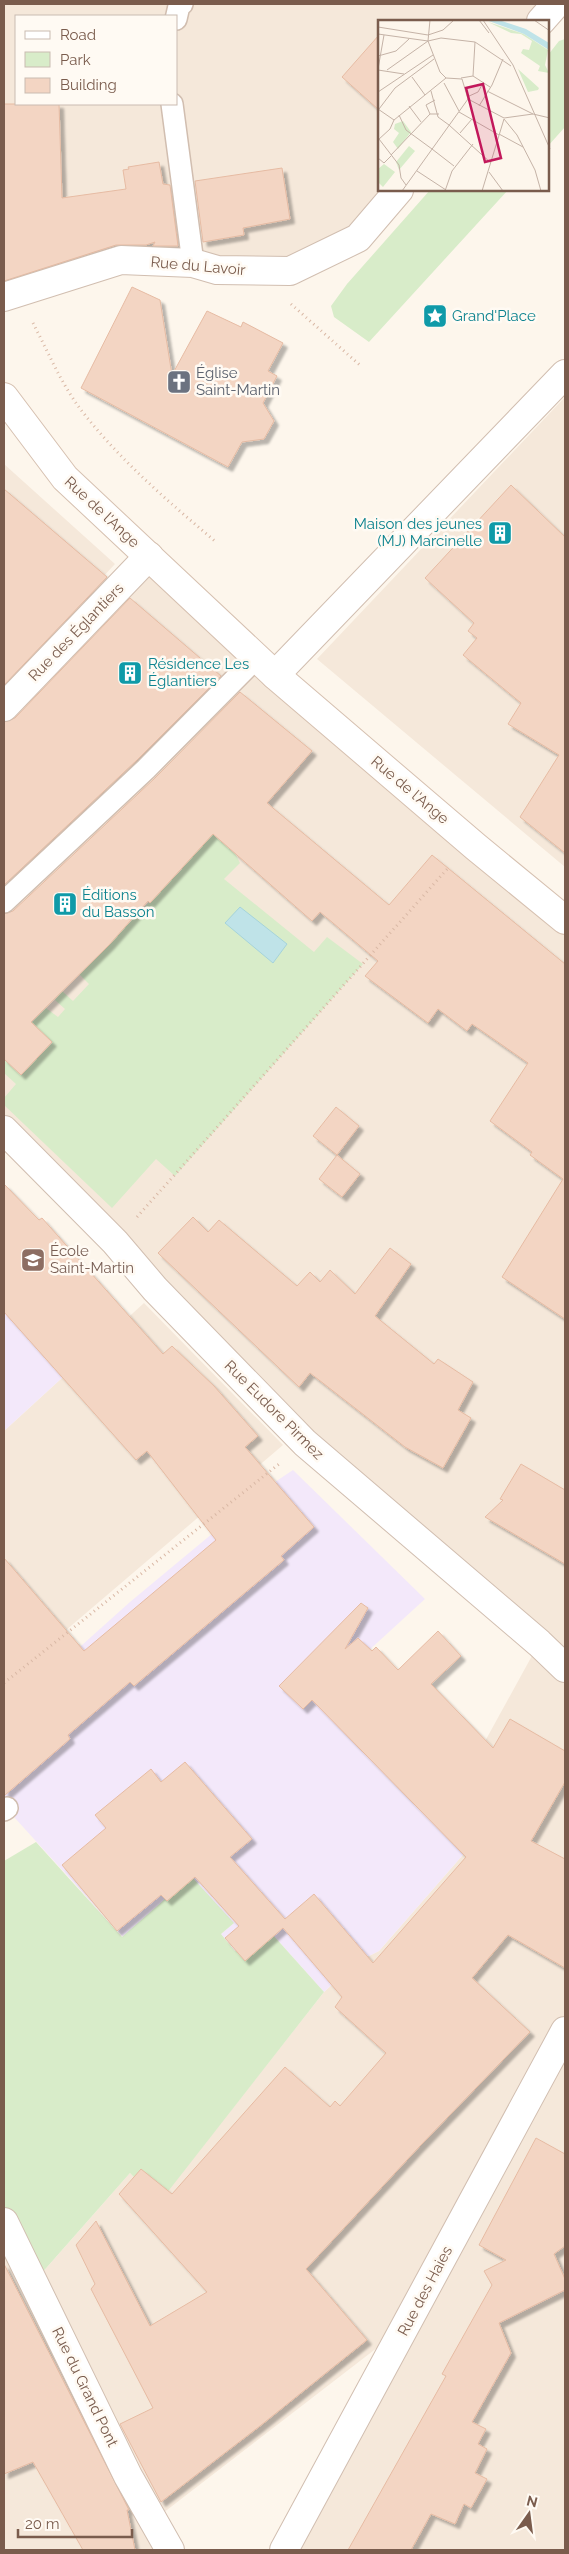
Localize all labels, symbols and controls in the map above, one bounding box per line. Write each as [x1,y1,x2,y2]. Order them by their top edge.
legend [15,15,178,105]
inset map [378,20,549,191]
text: Road [60,26,96,44]
text: Park [60,51,91,69]
text: Building [60,76,117,94]
street label: Rue du Lavoir [150,253,247,279]
place icon: Grand'Place [422,303,448,329]
place label: Grand'Place [452,307,536,325]
place label: Église Saint-Martin [196,364,280,399]
church icon: Église Saint-Martin [166,369,192,395]
street label: Rue de l'Ange [61,473,143,551]
place label: Maison des jeunes (MJ) Marcinelle [354,515,482,550]
building icon: Maison des jeunes (MJ) Marcinelle [487,520,513,546]
street label: Rue des Églantiers [25,579,127,685]
place label: Résidence Les Églantiers [148,655,249,690]
building icon: Résidence Les Églantiers [117,660,143,686]
street label: Rue de l'Ange [367,752,453,828]
place label: Éditions du Basson [82,886,154,921]
building icon: Éditions du Basson [52,891,78,917]
place label: École Saint-Martin [50,1242,134,1277]
school or university icon: École Saint-Martin [20,1247,46,1273]
street label: Rue Eudore Pirmez [221,1357,327,1463]
street label: Rue des Haies [394,2243,456,2339]
street label: Rue du Grand Pont [48,2324,122,2450]
north arrow [504,2489,554,2539]
text: N [525,2492,539,2510]
scale bar [18,2506,131,2538]
text: 20 m [25,2515,60,2533]

